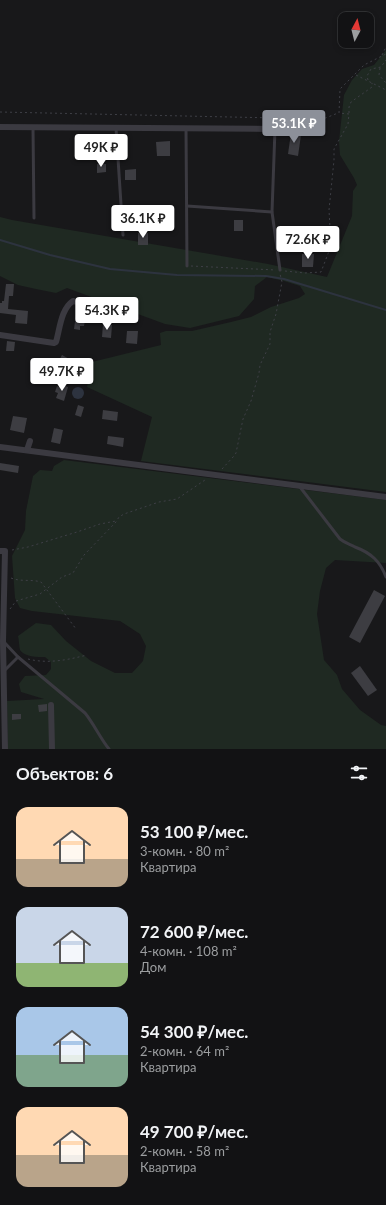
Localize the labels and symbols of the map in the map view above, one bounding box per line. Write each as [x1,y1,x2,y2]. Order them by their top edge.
north arrow [338,12,374,48]
pin: 53.1K ₽ [257,110,331,144]
pin: 49K ₽ [73,134,129,168]
pin: 36.1K ₽ [106,205,180,239]
pin: 72.6K ₽ [271,226,345,260]
pin: 54.3K ₽ [70,297,144,331]
pin: 49.7K ₽ [25,358,99,392]

